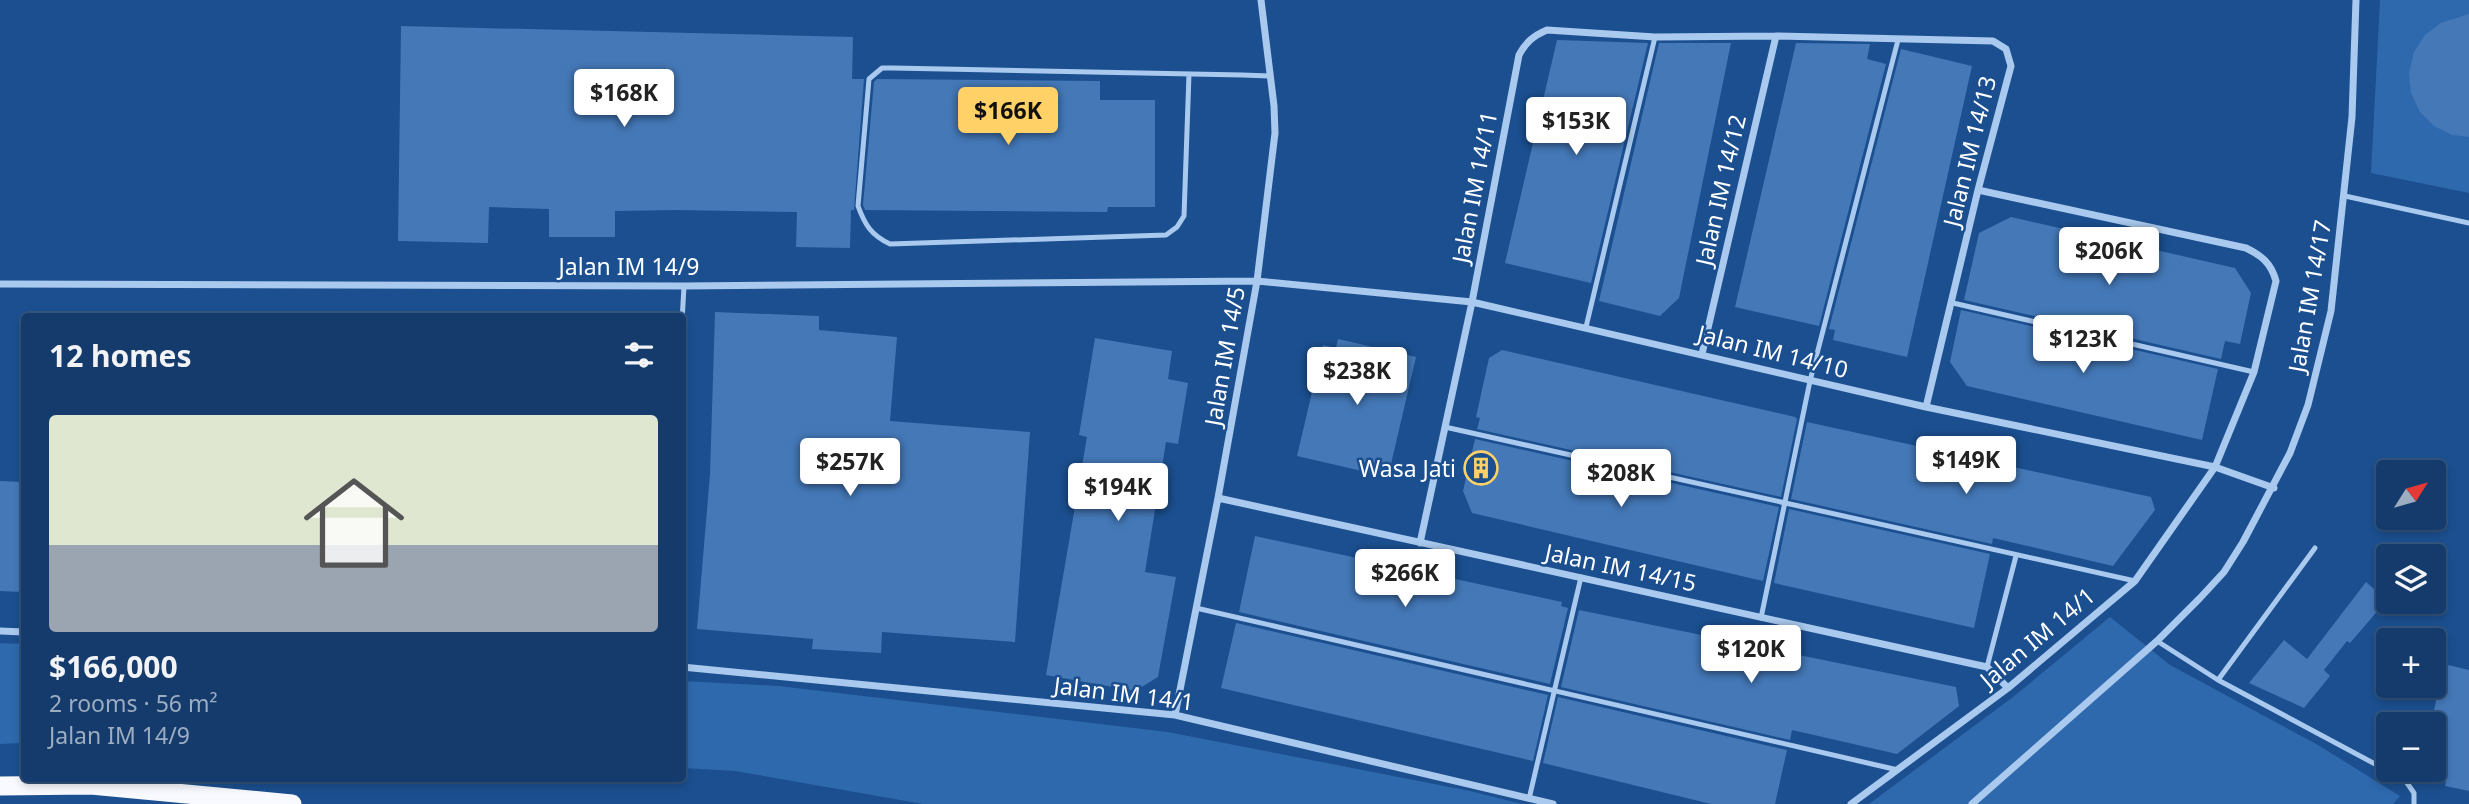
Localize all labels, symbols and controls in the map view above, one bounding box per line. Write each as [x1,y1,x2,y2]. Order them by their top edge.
pin: $168K [575,69,673,129]
street label: Jalan IM 14/13 [1934,72,2003,232]
text: $168K [590,76,658,108]
pin: $166K [959,88,1057,147]
text: $166K [974,94,1042,126]
pin: $153K [1527,97,1625,157]
text: $153K [1542,104,1610,136]
street label: Jalan IM 14/11 [1443,108,1504,268]
street label: Jalan IM 14/12 [1687,111,1753,271]
street label: Jalan IM 14/17 [2280,217,2338,377]
pin: $206K [2060,228,2158,287]
text: $206K [2075,234,2143,266]
street label: Jalan IM 14/9 [557,250,699,282]
street label: Jalan IM 14/5 [1196,284,1252,430]
street label: Jalan IM 14/10 [1692,316,1852,385]
pin: $123K [2034,316,2132,375]
text: $123K [2049,322,2117,354]
text: 12 homes [49,335,192,376]
icon: filters [620,336,658,374]
pin: $238K [1308,348,1406,407]
text: $238K [1323,354,1391,386]
pin: $149K [1917,436,2015,496]
pin: $257K [801,438,899,498]
text: $149K [1932,443,2000,475]
text: $257K [816,445,884,477]
building icon: Wasa Jati [1462,449,1500,487]
pin: $208K [1572,449,1670,509]
place label: Wasa Jati [1359,452,1456,484]
text: $208K [1587,456,1655,488]
icon: home [291,460,417,586]
north arrow [2376,460,2446,530]
map controls [2376,460,2446,782]
pin: $194K [1069,463,1167,523]
text: $194K [1084,470,1152,502]
street label: Jalan IM 14/15 [1540,535,1700,599]
button: layers [2376,544,2446,614]
pin: $266K [1356,550,1454,609]
text: $266K [1371,556,1439,588]
street label: Jalan IM 14/1 [1971,579,2101,696]
pin: $120K [1702,626,1800,685]
button: + [2376,628,2446,698]
text: $120K [1717,632,1785,664]
text: $166,000 [49,646,178,687]
street label: Jalan IM 14/1 [1050,668,1196,717]
text: 2 rooms · 56 m² [49,687,218,719]
button: − [2376,712,2446,782]
text: Jalan IM 14/9 [49,719,190,751]

